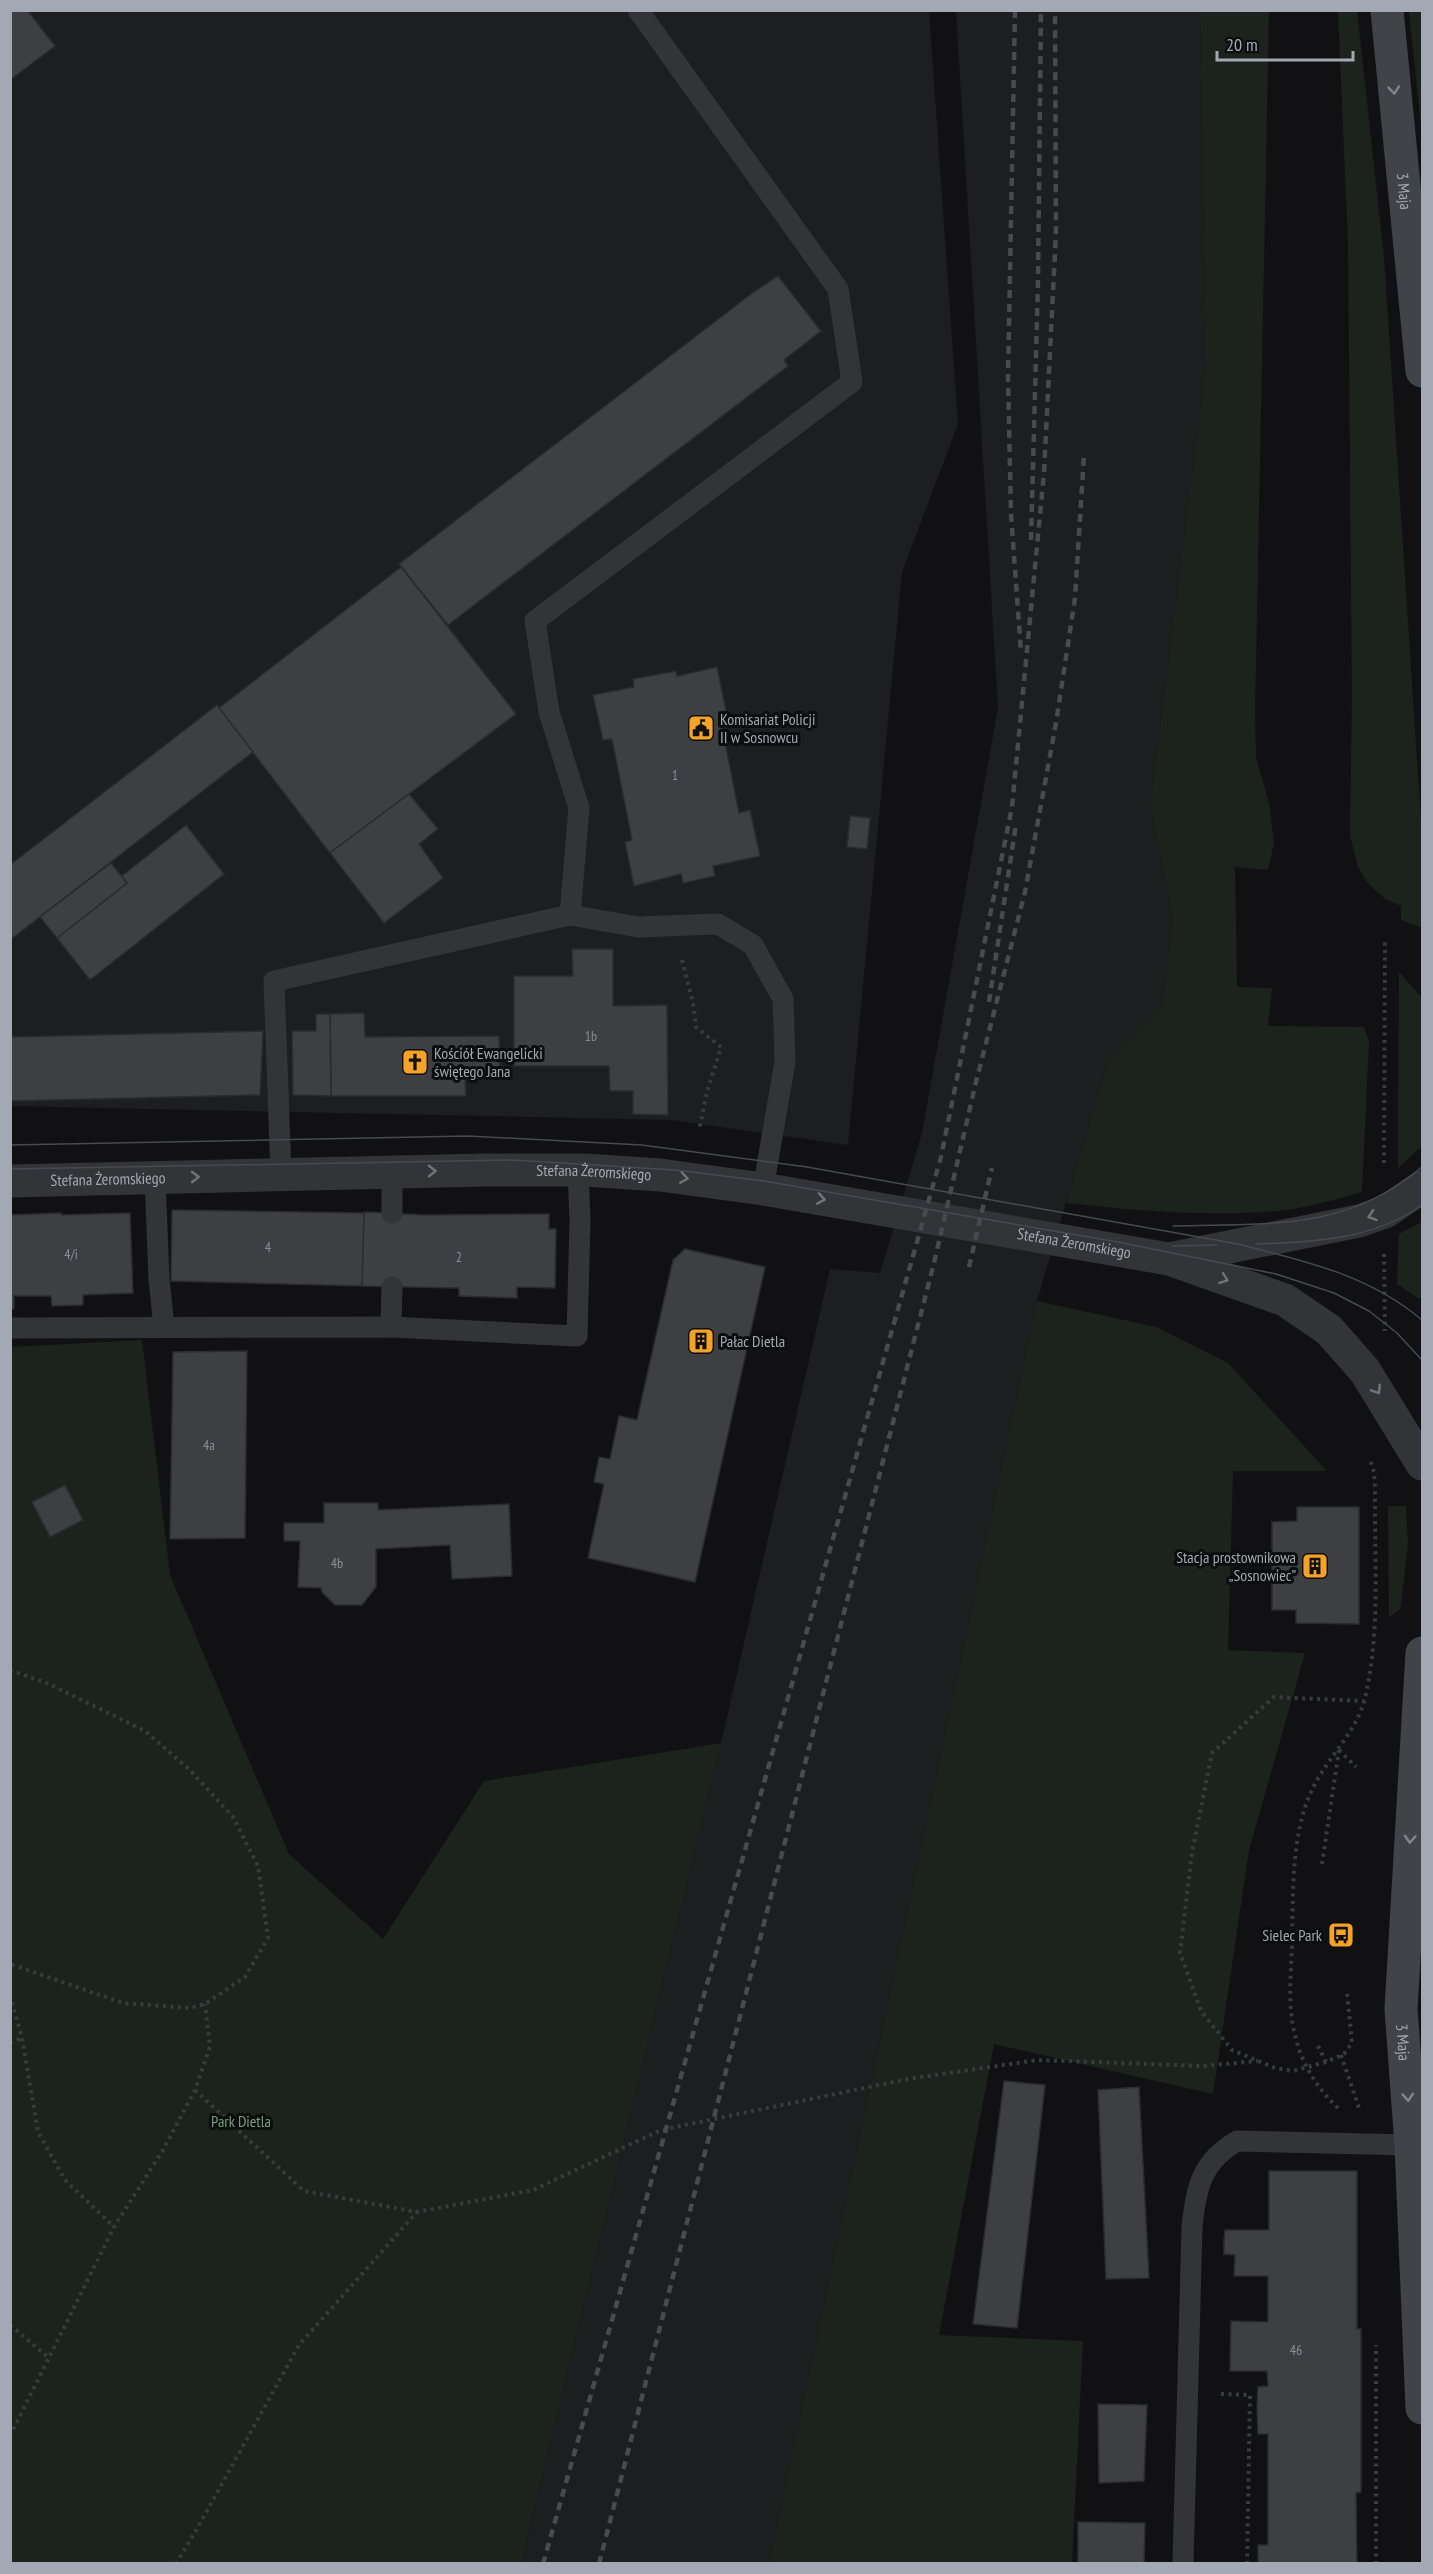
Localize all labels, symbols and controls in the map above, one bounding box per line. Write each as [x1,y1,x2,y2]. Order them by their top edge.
scale bar [1217,24,1354,62]
text: 20 m [1226,33,1258,56]
one-way arrow [1388,85,1400,94]
street label: 3 Maja [1393,172,1416,211]
place label: Komisariat Policji II w Sosnowcu [720,709,815,747]
public building icon: Komisariat Policji II w Sosnowcu [686,713,716,743]
house number: 1 [672,766,678,784]
house number: 1b [585,1027,597,1045]
place label: Kościół Ewangelicki świętego Jana [434,1043,543,1081]
church icon: Kościół Ewangelicki świętego Jana [400,1047,430,1077]
street label: Stefana Żeromskiego [536,1160,652,1184]
one-way arrow [427,1165,436,1177]
street label: Stefana Żeromskiego [50,1167,166,1190]
one-way arrow [190,1171,199,1183]
one-way arrow [680,1172,689,1184]
one-way arrow [816,1192,826,1205]
one-way arrow [1368,1209,1378,1222]
street label: Stefana Żeromskiego [1016,1223,1133,1262]
house number: 4 [265,1238,272,1256]
house number: 4/i [64,1245,78,1263]
house number: 2 [456,1248,462,1266]
one-way arrow [1218,1271,1229,1284]
building icon: Pałac Dietla [686,1326,716,1356]
place label: Pałac Dietla [720,1331,785,1351]
one-way arrow [1370,1383,1381,1394]
house number: 4a [203,1436,215,1454]
place label: Stacja prostownikowa „Sosnowiec” [1176,1547,1296,1585]
building icon: Stacja prostownikowa „Sosnowiec” [1300,1551,1330,1581]
house number: 4b [331,1554,343,1572]
one-way arrow [1404,1835,1417,1844]
bus stop icon: Sielec Park [1326,1920,1356,1950]
place label: Sielec Park [1262,1925,1323,1945]
street label: 3 Maja [1392,2023,1415,2062]
one-way arrow [1401,2092,1414,2101]
park label: Park Dietla [211,2111,271,2131]
house number: 46 [1290,2341,1302,2359]

